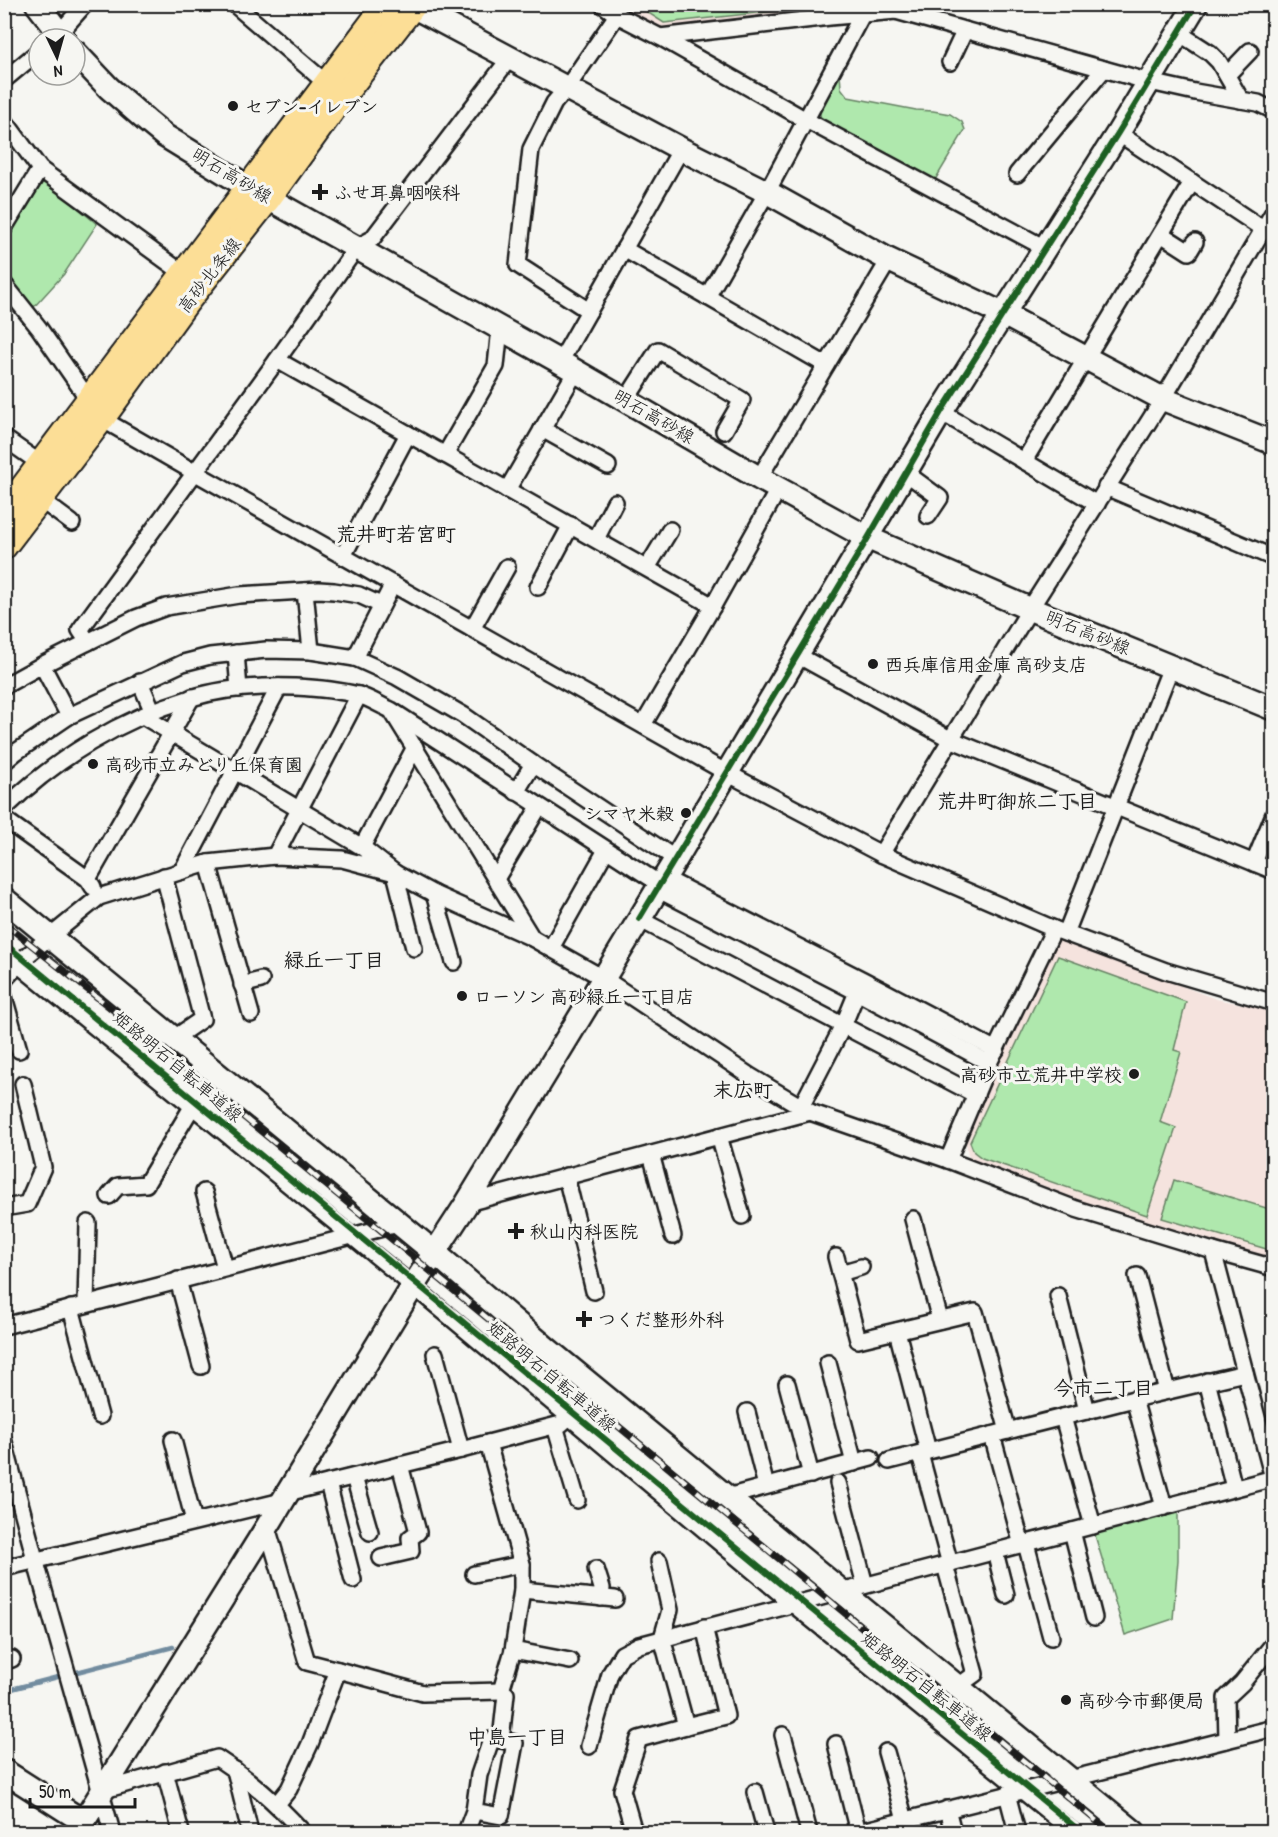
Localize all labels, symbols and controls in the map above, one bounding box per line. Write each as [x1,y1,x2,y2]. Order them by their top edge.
north arrow [27,27,87,87]
text: N [53,61,64,83]
place label: セブン-イレブン [245,94,378,119]
marker: セブン-イレブン [226,99,240,113]
street label: 明石高砂線 [187,141,277,209]
place label: ふせ耳鼻咽喉科 [334,180,460,205]
marker: ふせ耳鼻咽喉科 [311,183,329,201]
street label: 高砂北条線 [171,232,247,318]
street label: 明石高砂線 [609,383,699,449]
district label: 荒井町若宮町 [336,520,456,547]
street label: 明石高砂線 [1042,604,1134,660]
place label: 西兵庫信用金庫 高砂支店 [885,652,1087,677]
marker: 西兵庫信用金庫 高砂支店 [866,657,880,671]
place label: 高砂市立みどり丘保育園 [105,752,303,777]
marker: 高砂市立みどり丘保育園 [86,757,100,771]
district label: 荒井町御旅二丁目 [937,787,1097,814]
place label: シマヤ米穀 [584,801,674,826]
marker: シマヤ米穀 [679,806,693,820]
district label: 緑丘一丁目 [284,946,384,973]
place label: ローソン 高砂緑丘一丁目店 [474,984,694,1009]
marker: ローソン 高砂緑丘一丁目店 [455,989,469,1003]
street label: 姫路明石自転車道線 [108,1004,248,1128]
place label: 高砂市立荒井中学校 [960,1062,1122,1087]
marker: 高砂市立荒井中学校 [1127,1067,1141,1081]
district label: 末広町 [713,1076,773,1103]
place label: 秋山内科医院 [530,1219,638,1244]
marker: 秋山内科医院 [507,1222,525,1240]
place label: つくだ整形外科 [598,1307,724,1332]
marker: つくだ整形外科 [575,1310,593,1328]
street label: 姫路明石自転車道線 [482,1314,622,1438]
district label: 今市二丁目 [1053,1374,1153,1401]
street label: 姫路明石自転車道線 [856,1625,998,1747]
place label: 高砂今市郵便局 [1078,1688,1204,1713]
marker: 高砂今市郵便局 [1059,1693,1073,1707]
district label: 中島一丁目 [467,1723,567,1750]
scale bar [30,1771,135,1809]
text: 50 m [39,1779,71,1804]

